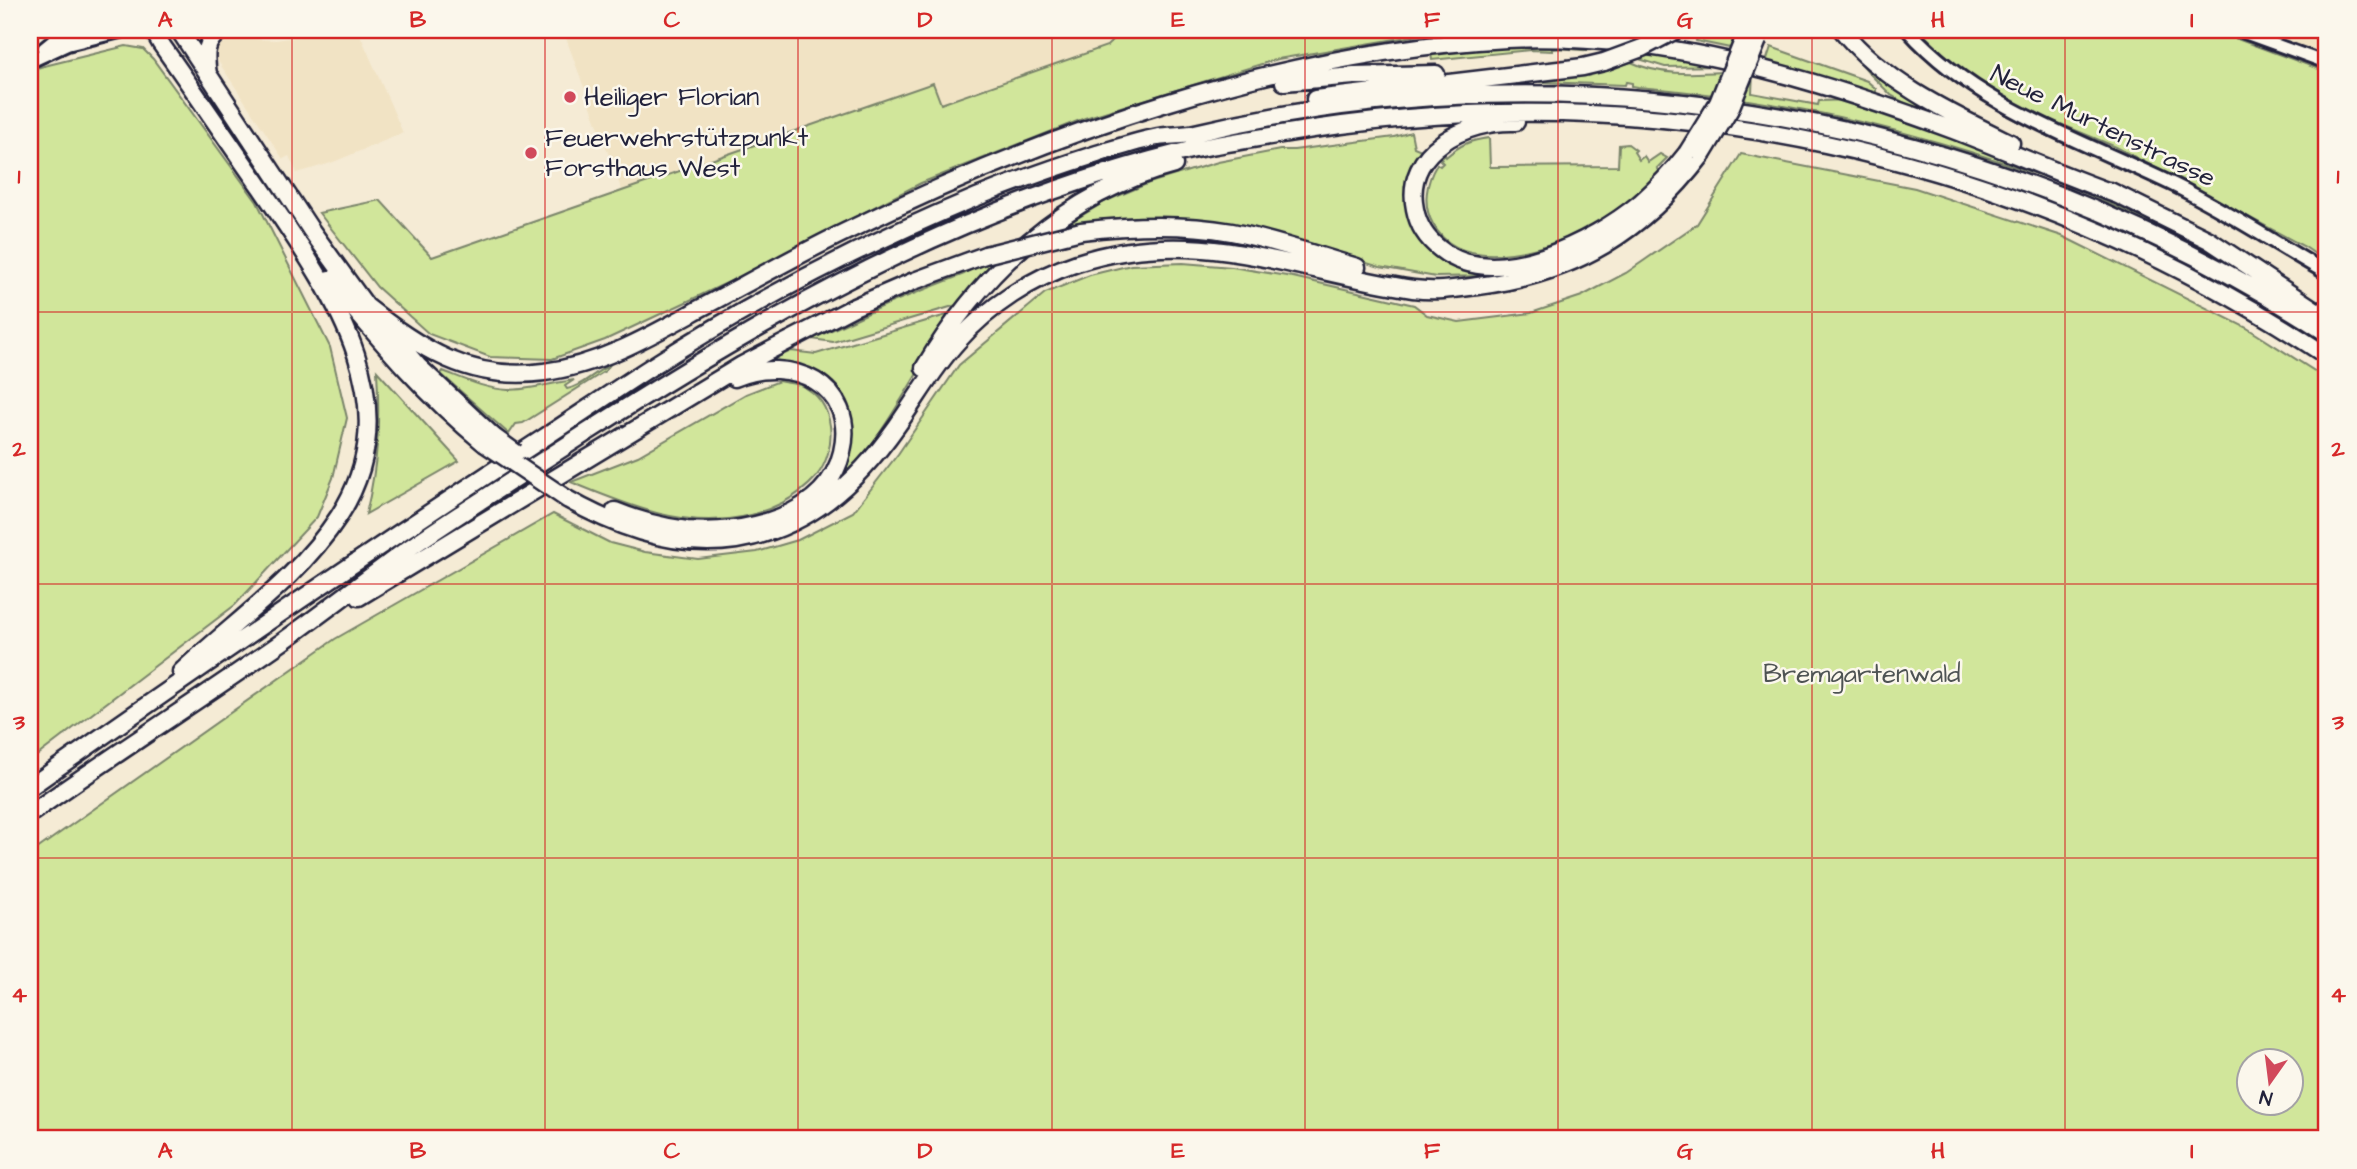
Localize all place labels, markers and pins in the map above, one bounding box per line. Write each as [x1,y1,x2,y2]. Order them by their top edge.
place label: Heiliger Florian [584,79,759,117]
marker: Heiliger Florian [562,89,578,105]
place label: Feuerwehrstützpunkt Forsthaus West [545,120,809,186]
marker: Feuerwehrstützpunkt Forsthaus West [523,145,539,161]

